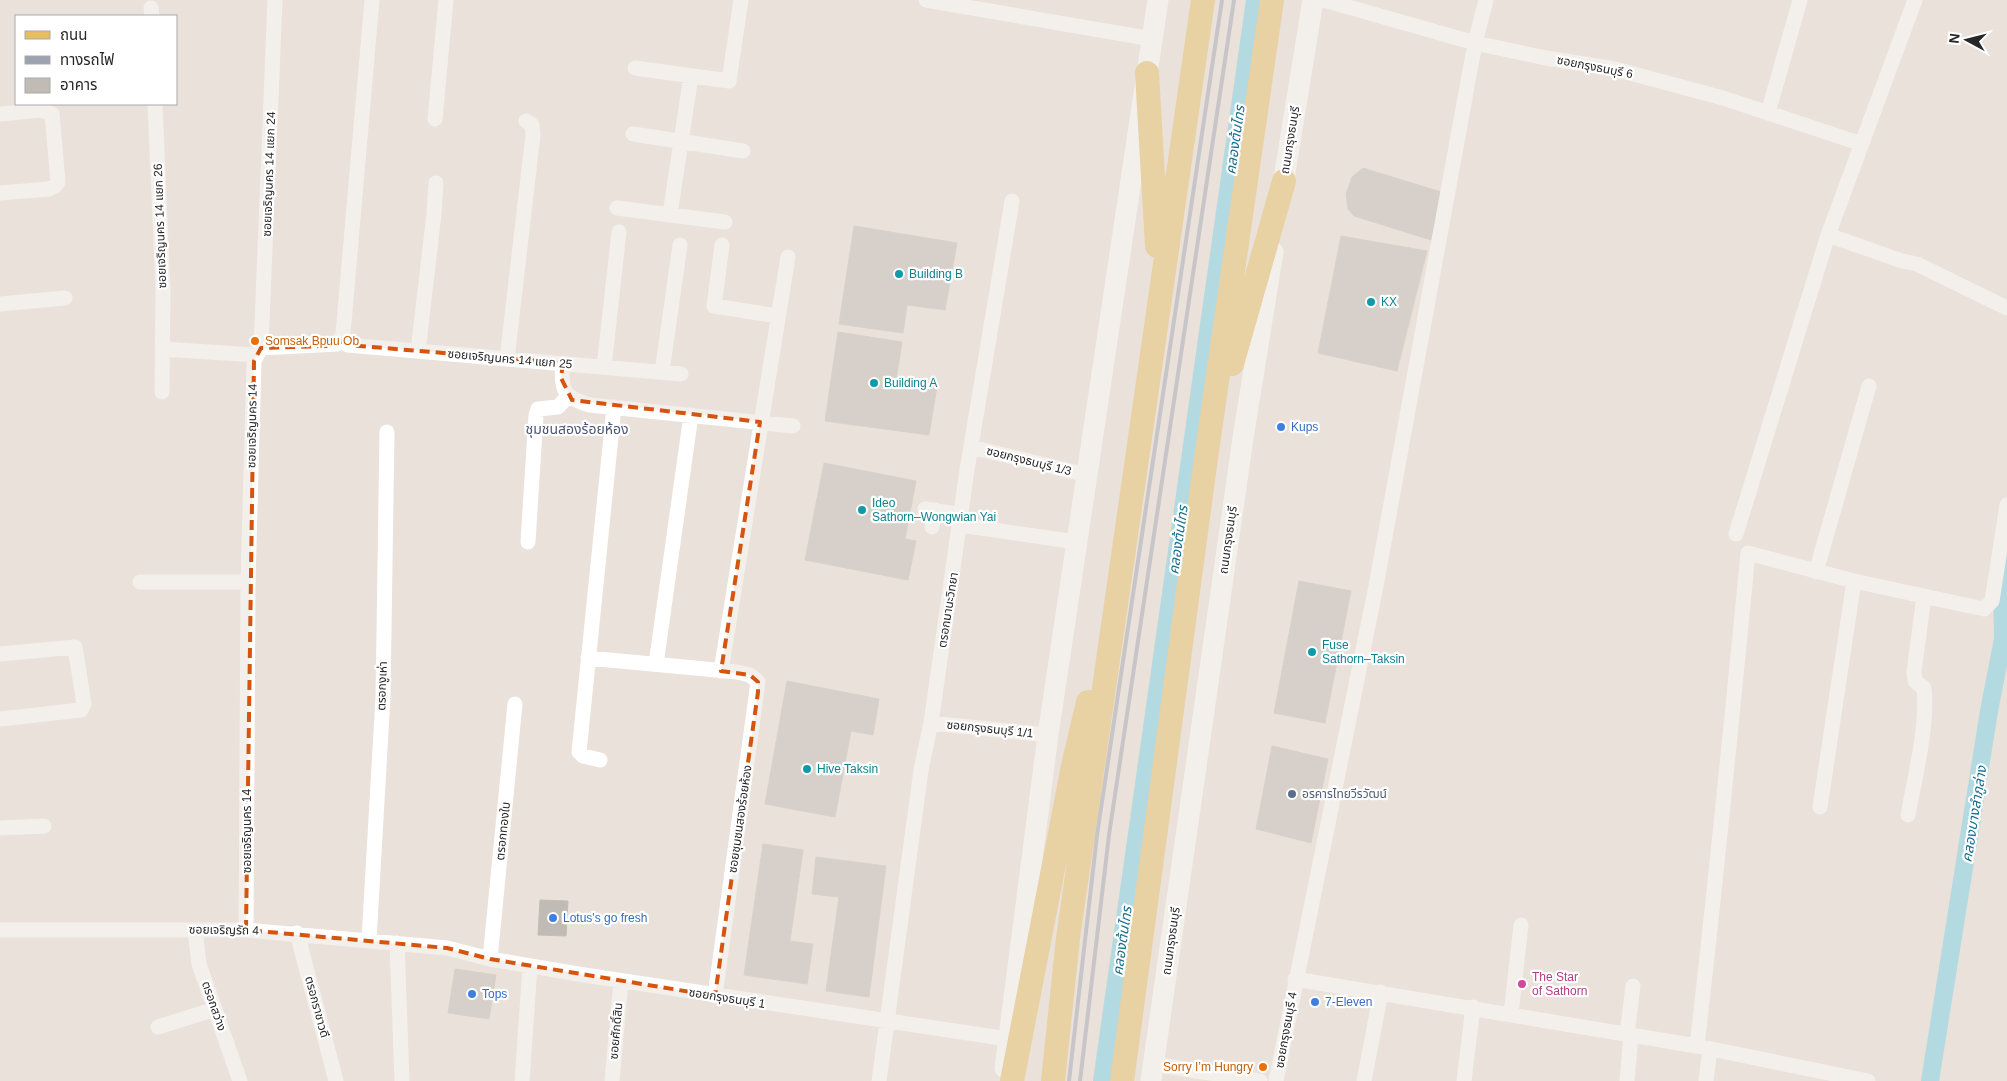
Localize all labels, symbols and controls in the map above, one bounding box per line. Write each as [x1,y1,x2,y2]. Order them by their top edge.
legend [15,15,178,105]
north arrow [1942,15,1992,65]
text: ถนน [60,26,87,43]
text: N [1946,32,1963,44]
text: ทางรถไฟ [60,51,114,68]
street label: ซอยกรุงธนบุรี 6 [1556,53,1635,81]
text: อาคาร [60,76,97,93]
water label: คลองต้นไทร [1222,103,1248,175]
street label: ถนนกรุงธนบุรี [1278,105,1302,175]
street label: ซอยเจริญนคร 14 แยก 24 [260,111,278,237]
street label: ซอยเจริญนคร 14 แยก 26 [151,163,169,289]
place label: Building B [909,267,963,281]
marker: Building B [893,268,905,280]
place label: KX [1381,295,1397,309]
marker: KX [1365,296,1377,308]
place label: Somsak Bpuu Ob [265,334,359,348]
marker: Somsak Bpuu Ob [249,335,261,347]
street label: ซอยเจริญนคร 14 แยก 25 [447,347,573,371]
place label: Building A [884,376,937,390]
marker: Building A [868,377,880,389]
street label: ซอยเจริญนคร 14 [244,383,260,468]
place label: Kups [1291,420,1318,434]
district label: ชุมชนสองร้อยห้อง [525,421,629,438]
marker: Kups [1275,421,1287,433]
street label: ซอยกรุงธนบุรี 1/3 [985,444,1073,478]
place label: Ideo Sathorn–Wongwian Yai [872,496,996,524]
water label: คลองต้นไทร [1165,503,1191,575]
marker: Ideo Sathorn–Wongwian Yai [856,504,868,516]
street label: ถนนกรุงธนบุรี [1216,505,1240,575]
street label: ตรอกมานะวิทยา [935,571,961,649]
place label: Fuse Sathorn–Taksin [1322,638,1405,666]
marker: Fuse Sathorn–Taksin [1306,646,1318,658]
street label: ตรอกงูเห่า [374,661,390,711]
street label: ซอยกรุงธนบุรี 1/1 [946,717,1034,741]
place label: Hive Taksin [817,762,878,776]
marker: Hive Taksin [801,763,813,775]
water label: คลองบางลำภูล่าง [1959,763,1991,863]
street label: ซอยชุมชนสองร้อยห้อง [725,764,755,874]
place label: อรคารไทยวีรวัฒน์ [1302,787,1387,801]
marker: อรคารไทยวีรวัฒน์ [1286,788,1298,800]
street label: ซอยเจริญนคร 14 [240,789,254,873]
street label: ตรอกทองใบ [493,801,513,861]
water label: คลองต้นไทร [1109,904,1135,976]
street label: ถนนกรุงธนบุรี [1159,906,1183,976]
place label: Lotus's go fresh [563,911,647,925]
marker: Lotus's go fresh [547,912,559,924]
street label: ซอยเจริญรัถ 4 [189,922,259,938]
place label: The Star of Sathorn [1532,970,1587,998]
street label: ตรอกราชาวดี [302,975,332,1039]
marker: The Star of Sathorn [1516,978,1528,990]
street label: ตรอกสว่าง [199,979,229,1033]
street label: ซอยกรุงธนบุรี 1 [688,985,767,1011]
place label: Tops [482,987,507,1001]
marker: Tops [466,988,478,1000]
street label: ซอยกรุงธนบุรี 4 [1272,990,1300,1069]
place label: 7-Eleven [1325,995,1372,1009]
marker: 7-Eleven [1309,996,1321,1008]
street label: ซอยศักดิ์สิน [606,1002,625,1060]
place label: Sorry I’m Hungry [1163,1060,1253,1074]
marker: Sorry I’m Hungry [1257,1061,1269,1073]

